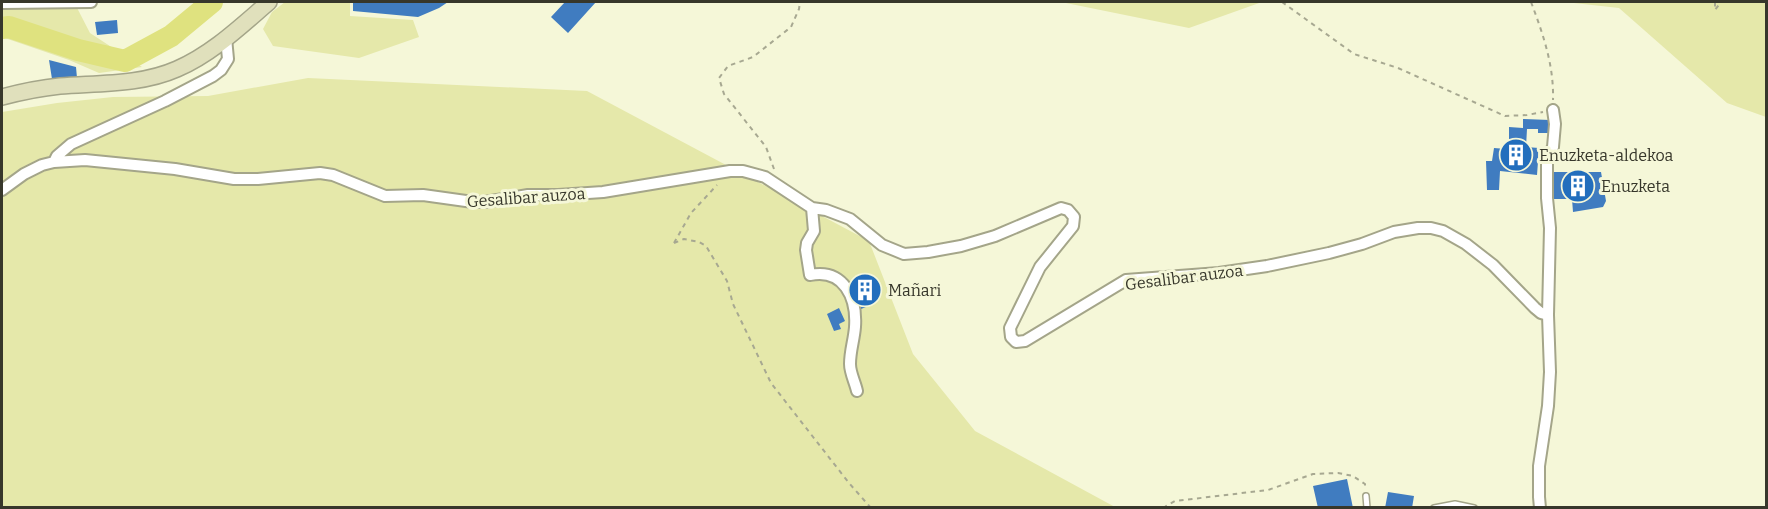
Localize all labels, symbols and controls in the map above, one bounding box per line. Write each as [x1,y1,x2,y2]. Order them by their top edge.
building icon: Enuzketa-aldekoa [1498,137,1534,173]
place label: Enuzketa-aldekoa [1539,146,1674,165]
building icon: Enuzketa [1560,168,1596,204]
place label: Enuzketa [1601,177,1670,196]
street label: Gesalibar auzoa [466,184,586,211]
street label: Gesalibar auzoa [1124,261,1244,294]
building icon: Mañari [847,272,883,308]
place label: Mañari [888,281,941,300]

